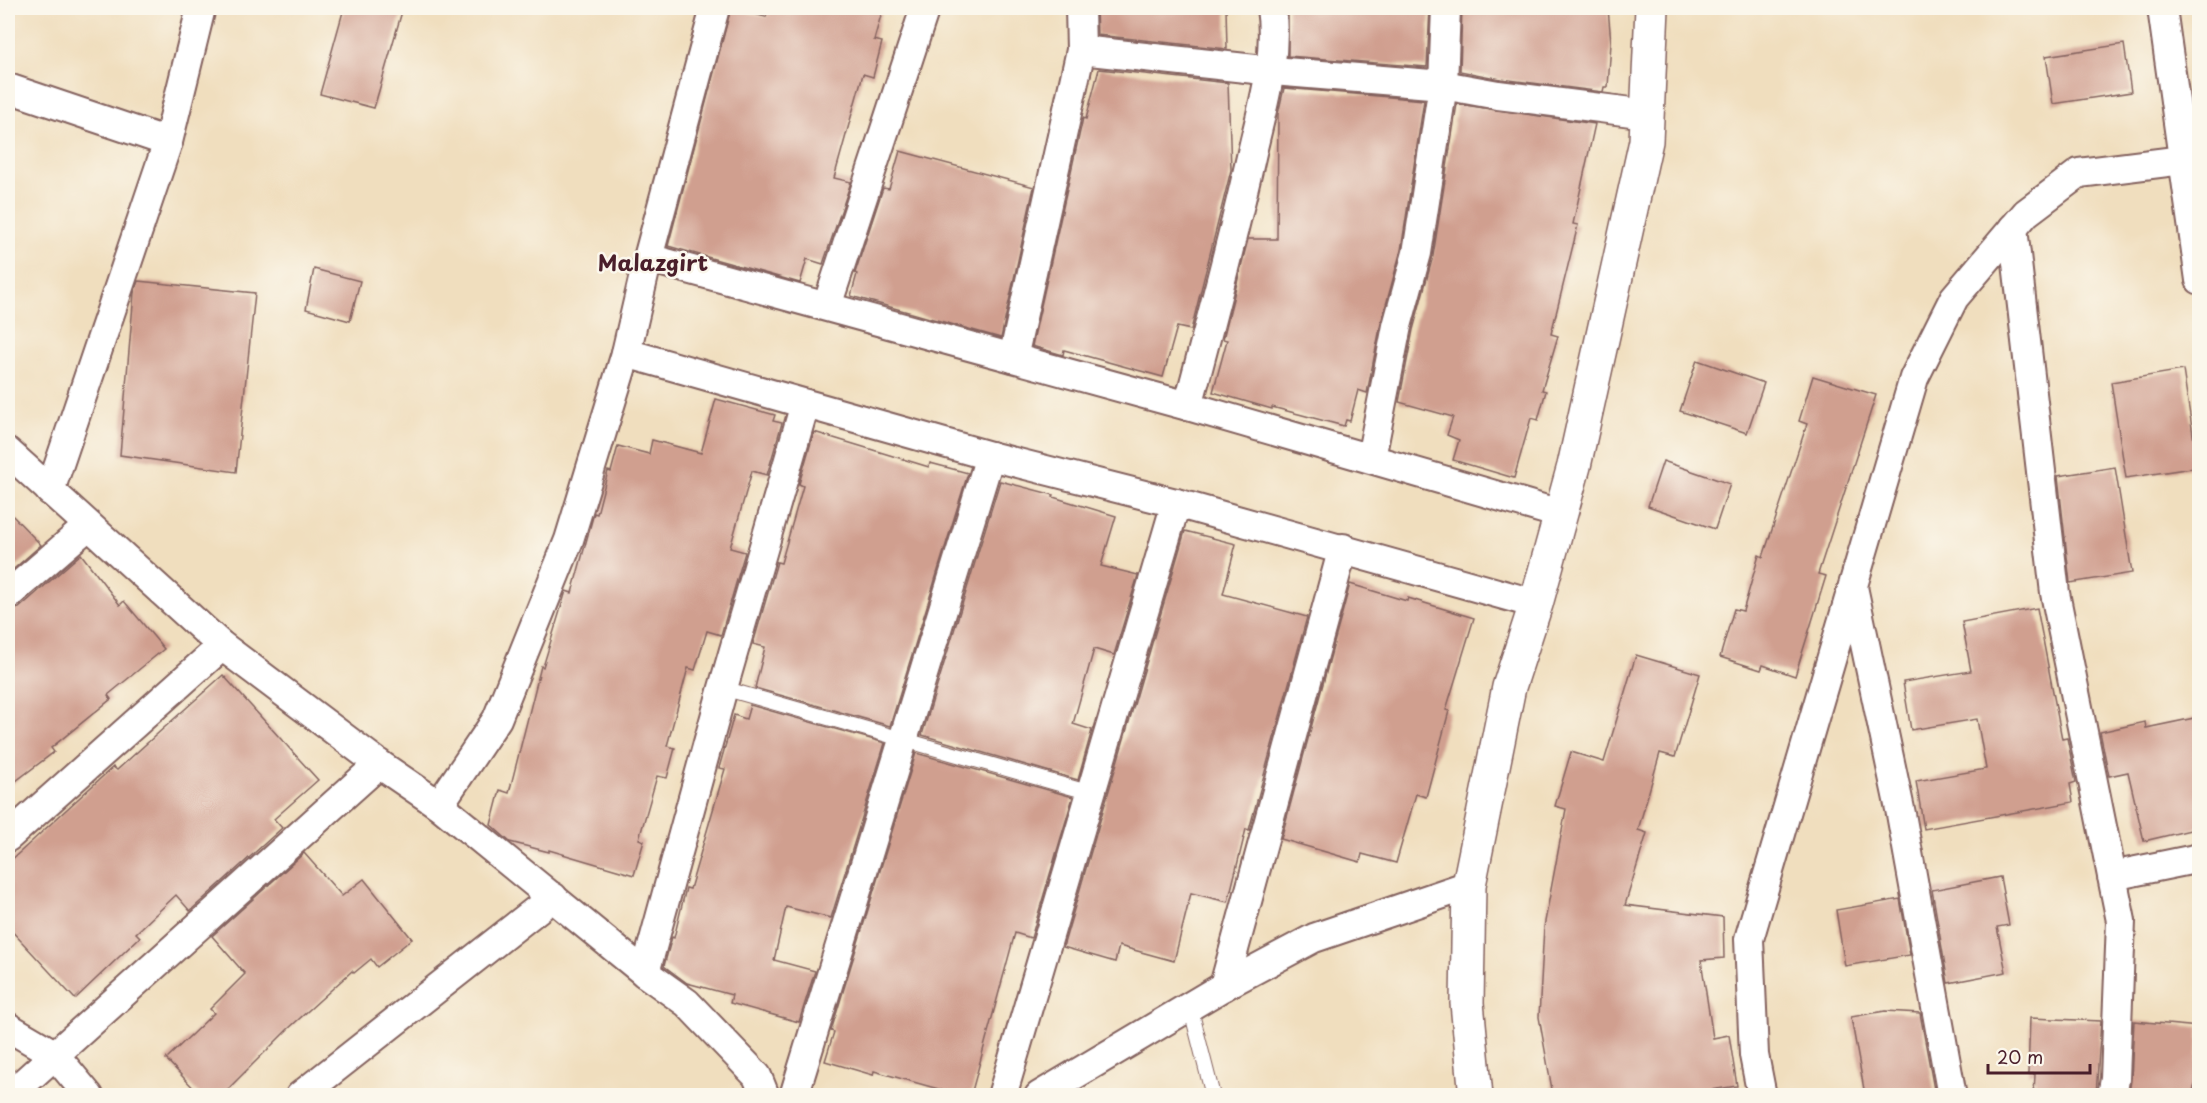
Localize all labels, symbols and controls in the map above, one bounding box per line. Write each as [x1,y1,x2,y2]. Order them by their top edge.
district label: Malazgirt [598,245,709,278]
scale bar [1988,1037,2090,1075]
text: 20 m [1997,1043,2043,1070]

